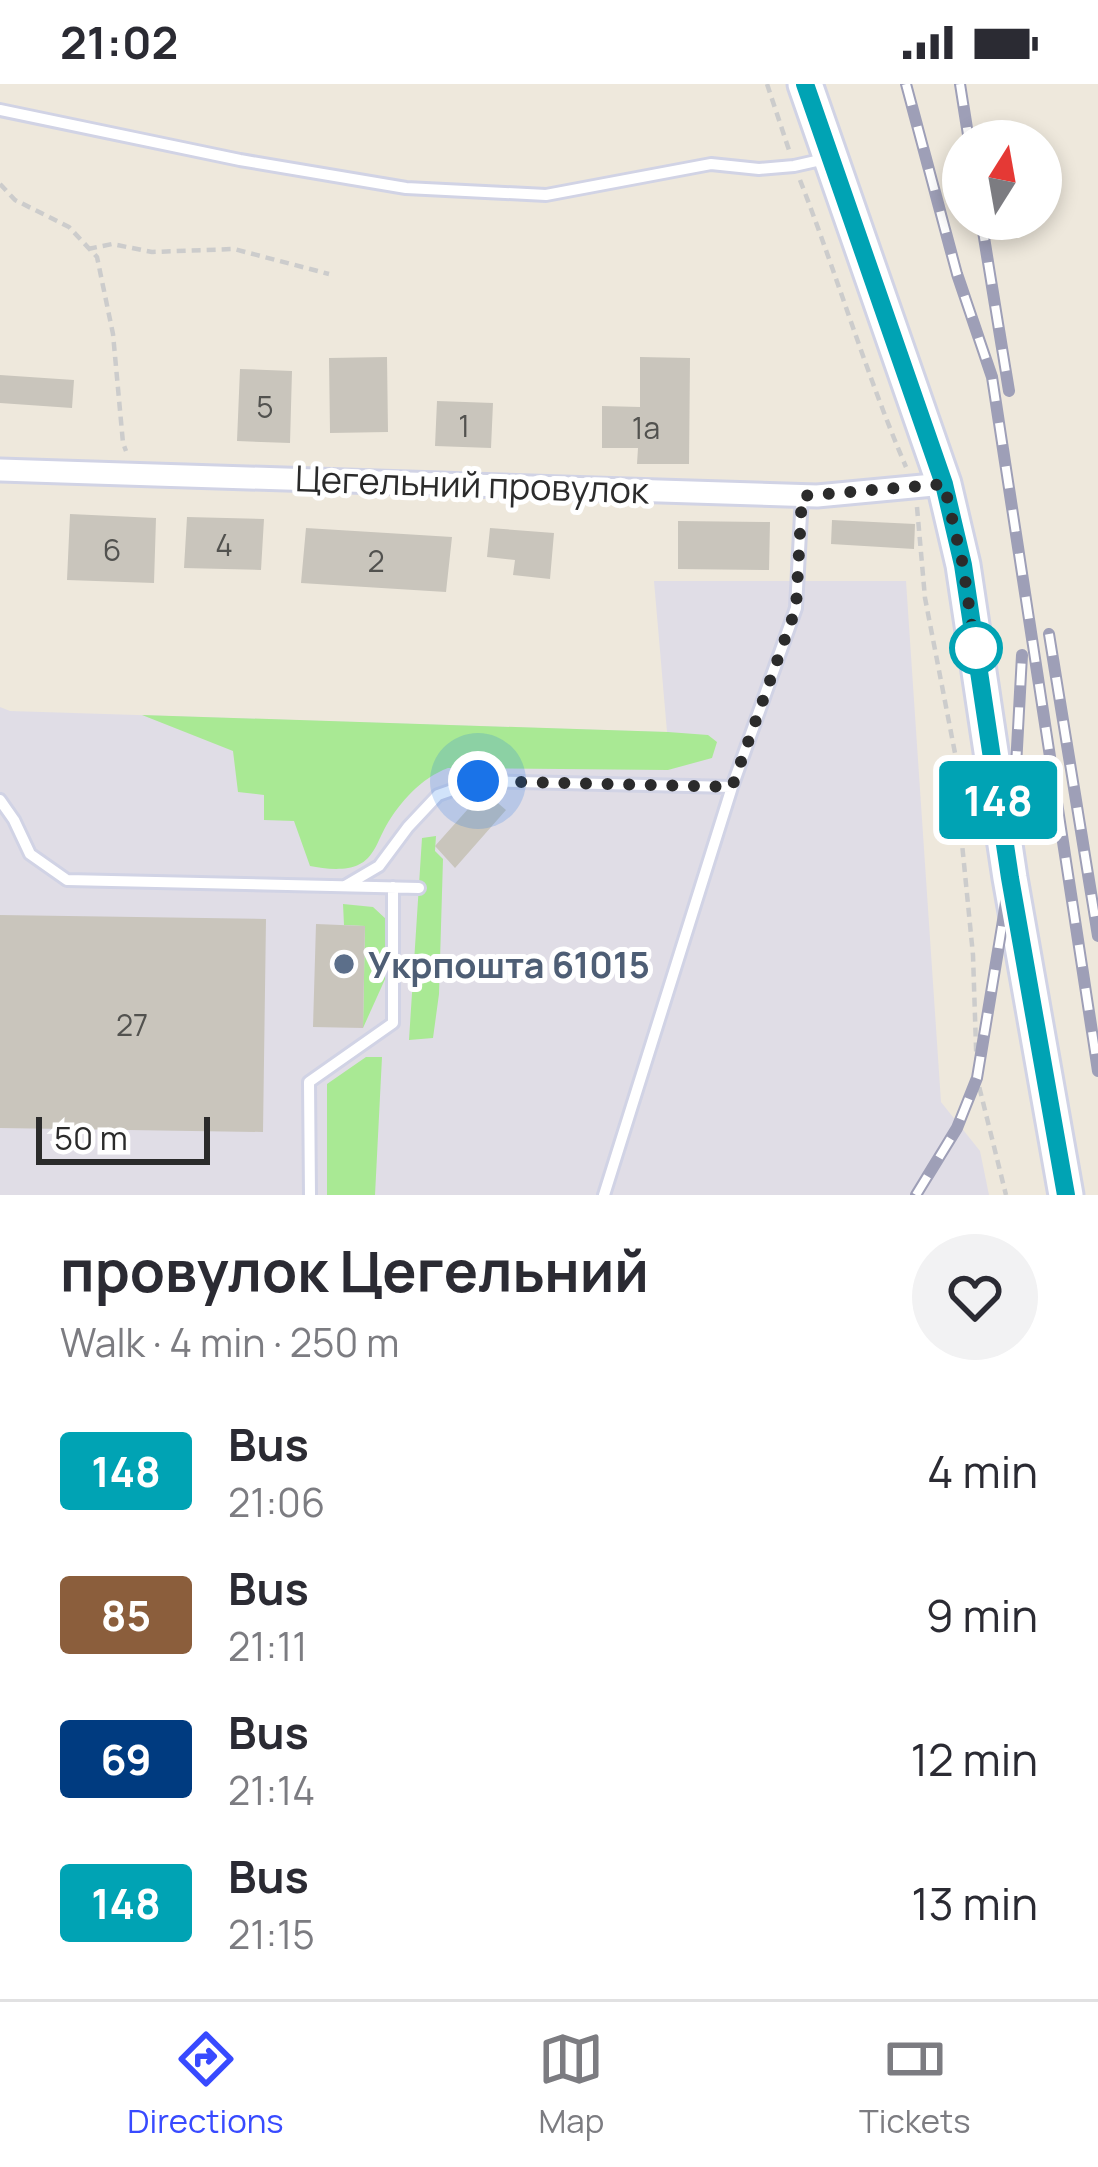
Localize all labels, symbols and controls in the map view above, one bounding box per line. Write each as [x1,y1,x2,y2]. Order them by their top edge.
text: 21:02 [60,11,178,73]
north arrow [942,120,1062,240]
map controls [942,120,1062,240]
house number: 5 [256,386,274,427]
house number: 1 [458,405,470,446]
house number: 1а [632,407,660,448]
street label: Цегельний провулок [294,453,651,515]
house number: 4 [215,524,233,565]
house number: 6 [103,529,121,570]
house number: 2 [367,540,385,581]
unlabelled marker [951,623,1001,673]
your location [448,751,508,811]
line badge: 148 [929,761,1067,839]
text: 148 [963,771,1033,829]
place label: Укрпошта 61015 [368,940,650,989]
marker: Укрпошта 61015 [331,951,357,977]
house number: 27 [116,1004,148,1045]
scale bar [36,1111,210,1164]
text: 50 m [54,1115,128,1160]
text: провулок Цегельний [60,1231,649,1309]
button: heart [912,1234,1038,1360]
text: Walk · 4 min · 250 m [60,1315,399,1369]
text: Bus [228,1413,309,1475]
text: 4 min [927,1440,1038,1502]
text: 148 [91,1442,161,1500]
text: 21:06 [228,1475,325,1529]
text: Bus [228,1557,309,1619]
text: 9 min [926,1584,1038,1646]
text: 85 [101,1586,151,1644]
text: 21:11 [228,1619,308,1673]
text: Bus [228,1701,309,1763]
text: 12 min [910,1728,1038,1790]
text: 69 [100,1730,152,1788]
text: 21:14 [228,1763,315,1817]
text: Bus [228,1845,309,1907]
text: 13 min [911,1872,1038,1934]
text: 148 [91,1874,161,1932]
text: 21:15 [228,1907,315,1961]
tab: Directions [127,2026,284,2143]
tab: Map [538,2026,604,2143]
tab: Tickets [859,2026,971,2143]

